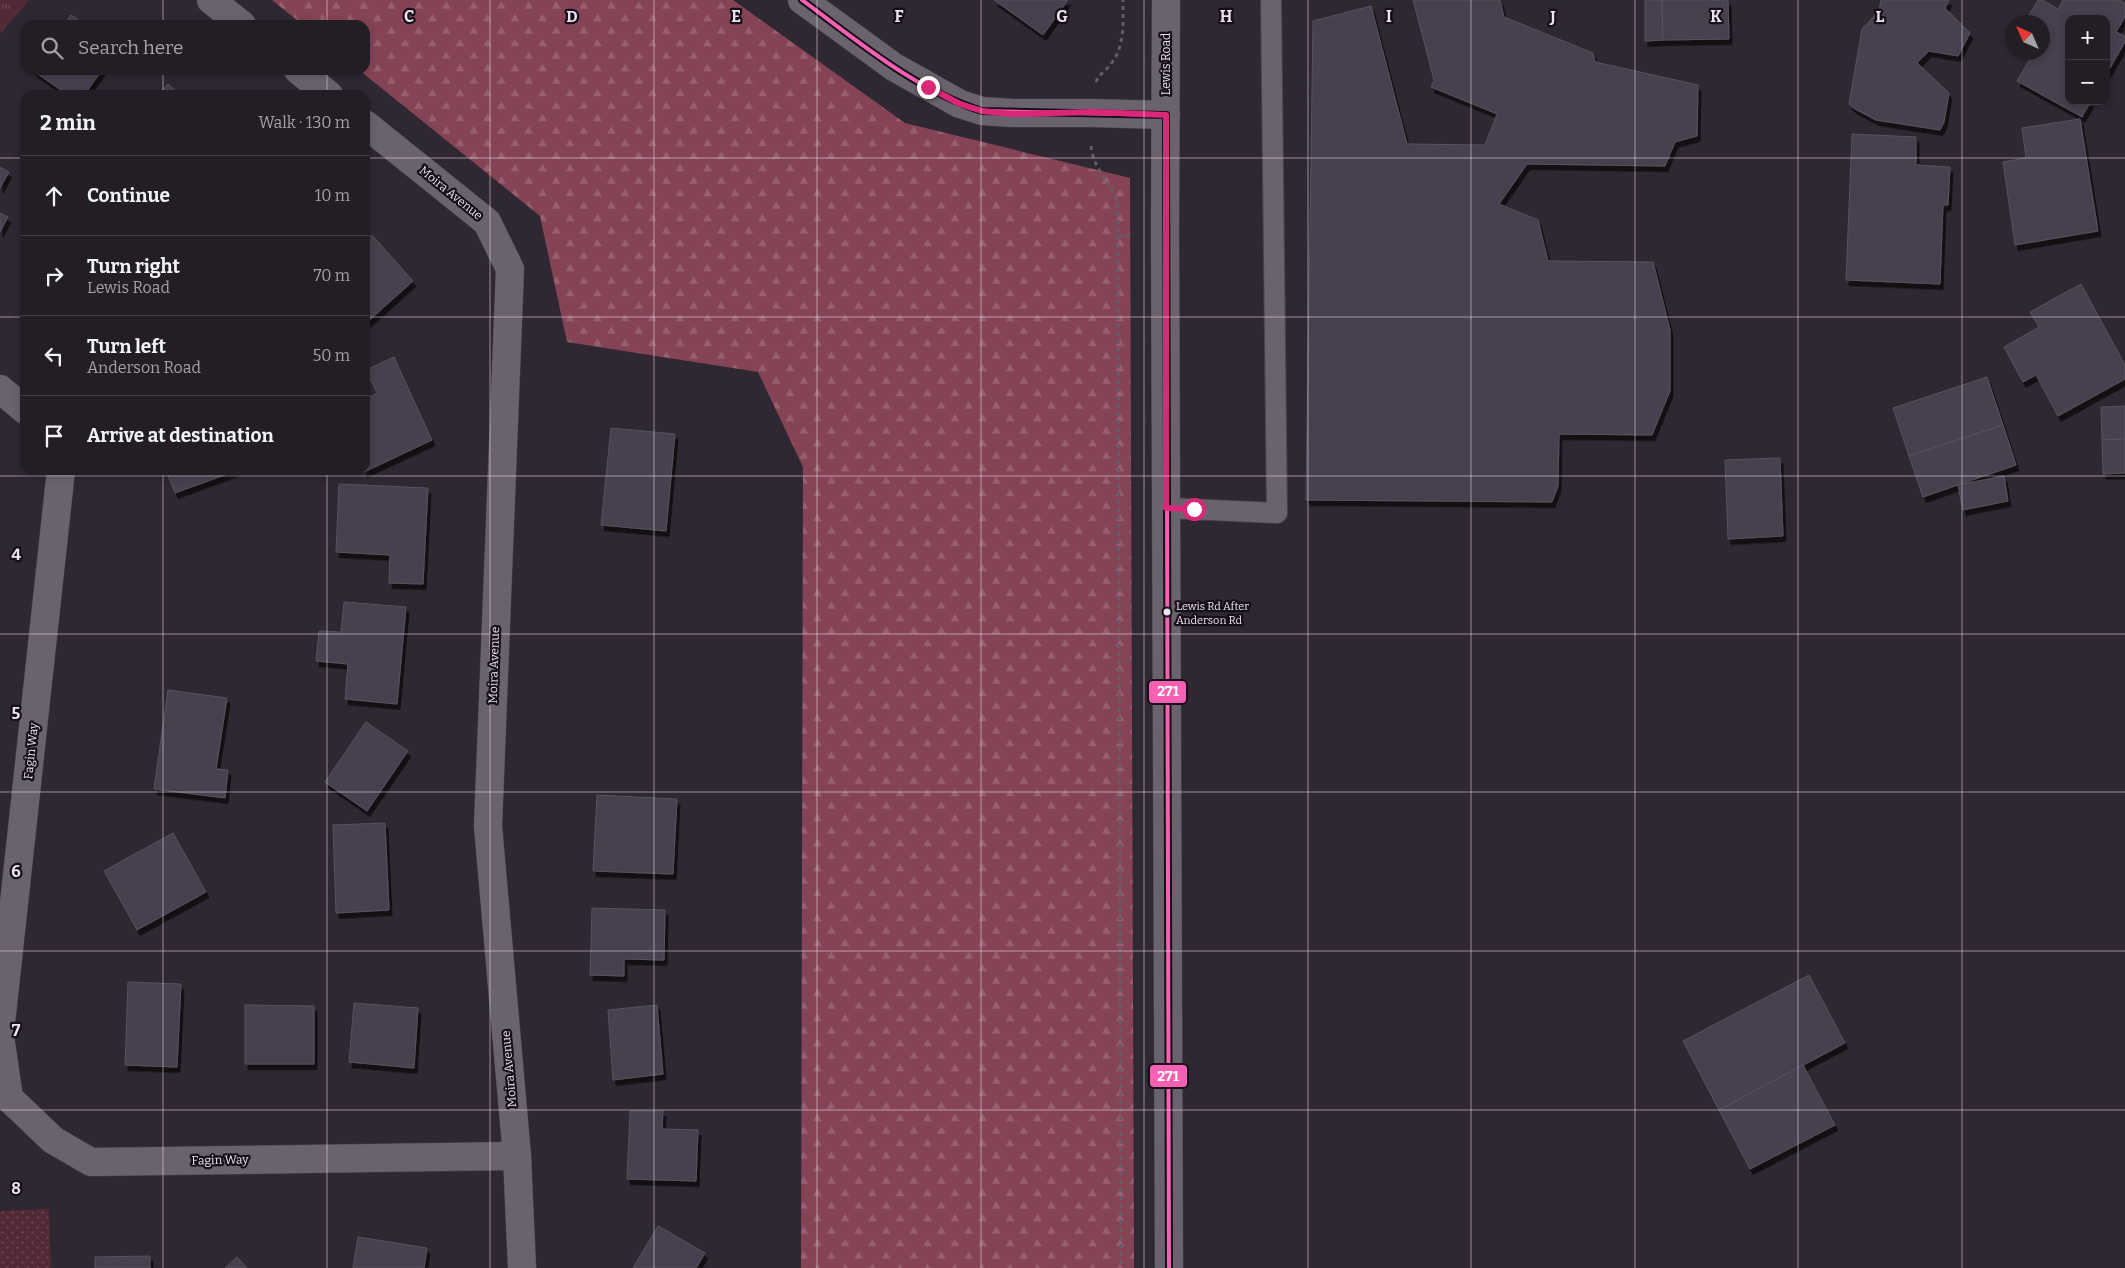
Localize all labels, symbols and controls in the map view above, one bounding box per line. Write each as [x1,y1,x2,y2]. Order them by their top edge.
text: C [404,7,414,26]
text: D [566,7,578,26]
text: E [731,7,741,26]
text: F [895,7,904,26]
text: G [1056,7,1068,26]
text: H [1220,7,1233,26]
text: I [1386,7,1392,26]
text: J [1549,7,1556,26]
text: K [1710,7,1722,26]
text: L [1876,7,1885,26]
north arrow [2005,15,2050,60]
map controls [2065,15,2110,105]
button: + [2065,15,2110,60]
search box [20,20,370,75]
street label: Lewis Road [1159,33,1173,95]
icon: search [38,34,66,62]
text: Search here [78,36,183,59]
button: − [2065,60,2110,105]
route end [917,76,940,99]
text: 2 min [40,110,96,136]
text: Walk · 130 m [258,113,350,132]
street label: Moira Avenue [417,163,485,223]
icon: ahead [40,182,68,210]
text: Continue [87,184,170,207]
text: 10 m [315,186,350,205]
text: Turn right [87,255,180,278]
icon: right [40,262,68,290]
text: 70 m [314,266,350,285]
text: Lewis Road [87,278,170,297]
text: Turn left [87,335,166,358]
icon: left [40,342,68,370]
text: 50 m [313,346,350,365]
text: Anderson Road [87,358,201,377]
icon: arrive [40,422,68,450]
text: Arrive at destination [87,424,274,447]
route start [1183,498,1206,521]
text: 4 [11,545,21,564]
place label: Lewis Rd After Anderson Rd [1176,600,1249,627]
marker: Lewis Rd After Anderson Rd [1162,607,1172,617]
street label: Moira Avenue [486,626,502,704]
line badge: 271 [1148,680,1187,704]
text: 271 [1157,683,1179,700]
text: 5 [12,704,21,723]
street label: Fagin Way [21,721,41,780]
text: 6 [11,862,21,881]
text: 7 [12,1021,21,1040]
street label: Moira Avenue [499,1030,519,1108]
line badge: 271 [1149,1064,1188,1088]
text: 271 [1157,1068,1179,1085]
street label: Fagin Way [191,1152,249,1167]
text: 8 [11,1179,21,1198]

